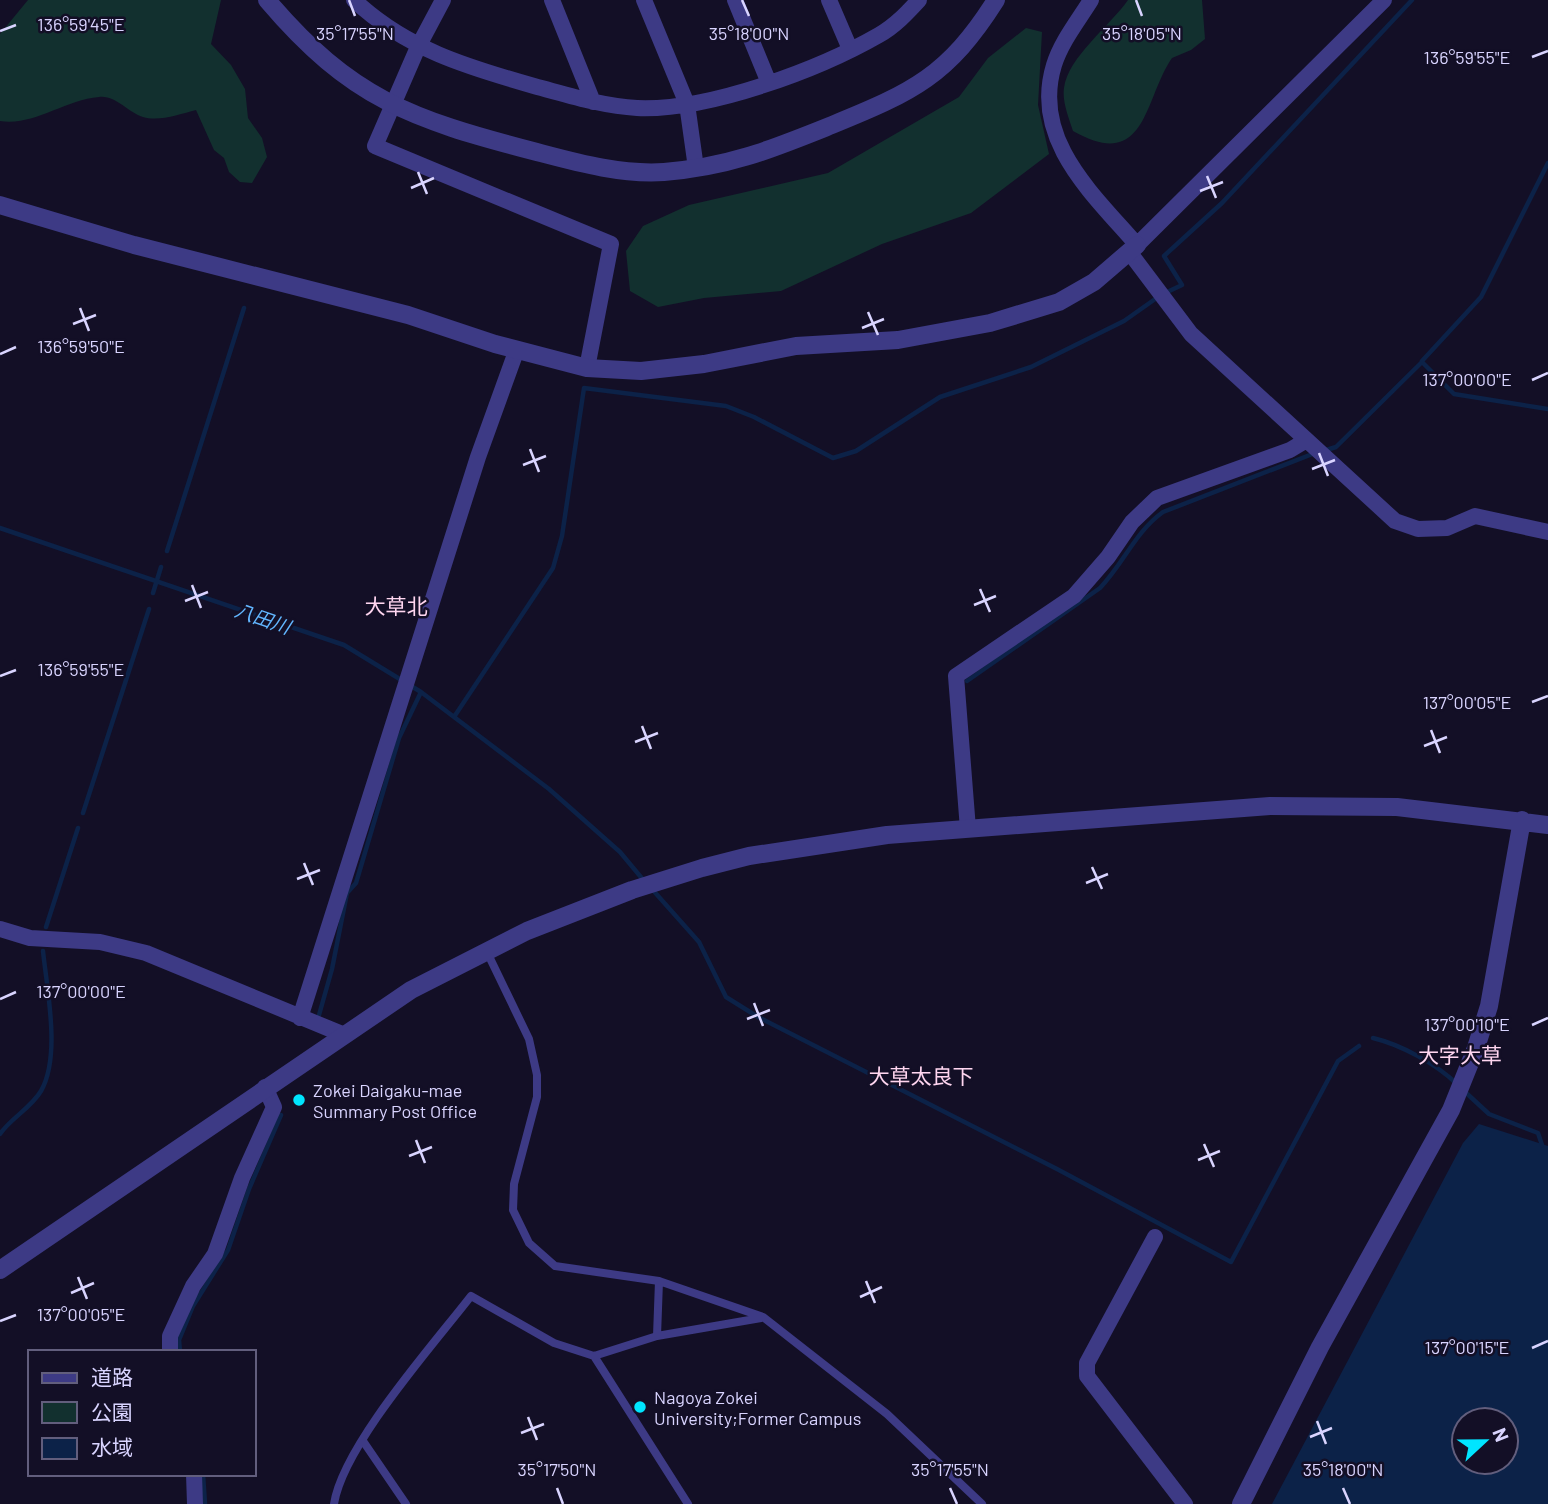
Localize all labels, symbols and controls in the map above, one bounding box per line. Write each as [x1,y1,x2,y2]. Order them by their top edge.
text: 136°59'45"E [37,13,125,35]
text: 35°17'55"N [316,22,394,44]
text: 35°18'00"N [709,22,789,44]
text: 35°18'05"N [1102,22,1182,44]
text: 136°59'55"E [1424,46,1510,68]
text: 136°59'50"E [37,335,125,357]
text: 137°00'00"E [1422,368,1512,390]
district label: 大草北 [365,593,428,618]
water label: 八田川 [232,598,296,639]
text: 136°59'55"E [38,658,124,680]
text: 137°00'05"E [1423,691,1511,713]
text: 137°00'00"E [36,980,126,1002]
text: 137°00'10"E [1424,1013,1510,1035]
district label: 大字大草 [1418,1042,1502,1067]
district label: 大草太良下 [869,1063,974,1088]
place label: Zokei Daigaku-mae Summary Post Office [313,1079,477,1122]
marker: Zokei Daigaku-mae Summary Post Office [291,1092,307,1108]
text: 137°00'05"E [37,1303,125,1325]
text: 137°00'15"E [1425,1336,1509,1358]
legend [28,1350,256,1476]
text: 道路 [91,1364,133,1389]
place label: Nagoya Zokei University;Former Campus [654,1386,861,1429]
text: 公園 [91,1399,133,1424]
marker: Nagoya Zokei University;Former Campus [632,1399,648,1415]
north arrow [1450,1406,1520,1476]
text: N [1488,1424,1514,1445]
text: 水域 [91,1434,133,1459]
text: 35°17'50"N [518,1458,596,1480]
text: 35°17'55"N [911,1458,989,1480]
text: 35°18'00"N [1303,1458,1383,1480]

